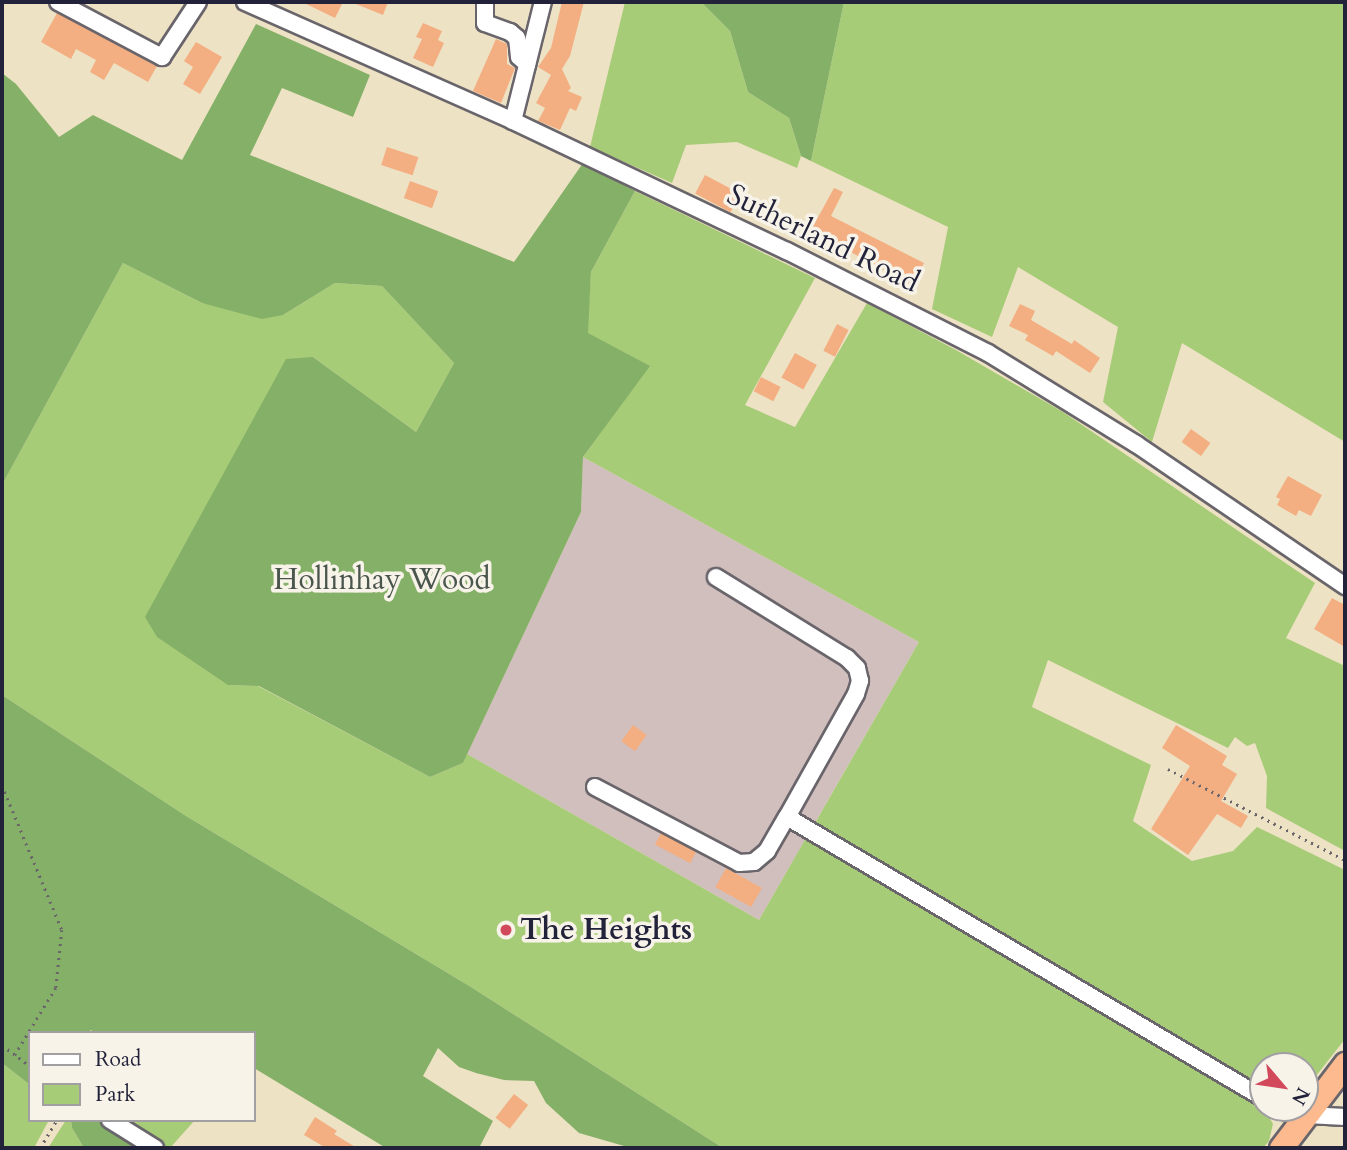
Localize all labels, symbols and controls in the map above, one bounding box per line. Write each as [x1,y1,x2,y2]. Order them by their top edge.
street label: Sutherland Road [721,177,925,301]
park label: Hollinhay Wood [274,562,490,598]
place label: The Heights [520,912,692,948]
marker: The Heights [498,922,514,938]
legend [28,1031,256,1122]
text: Road [95,1045,141,1074]
north arrow [1249,1052,1319,1122]
text: Park [95,1080,135,1109]
text: N [1285,1083,1316,1110]

